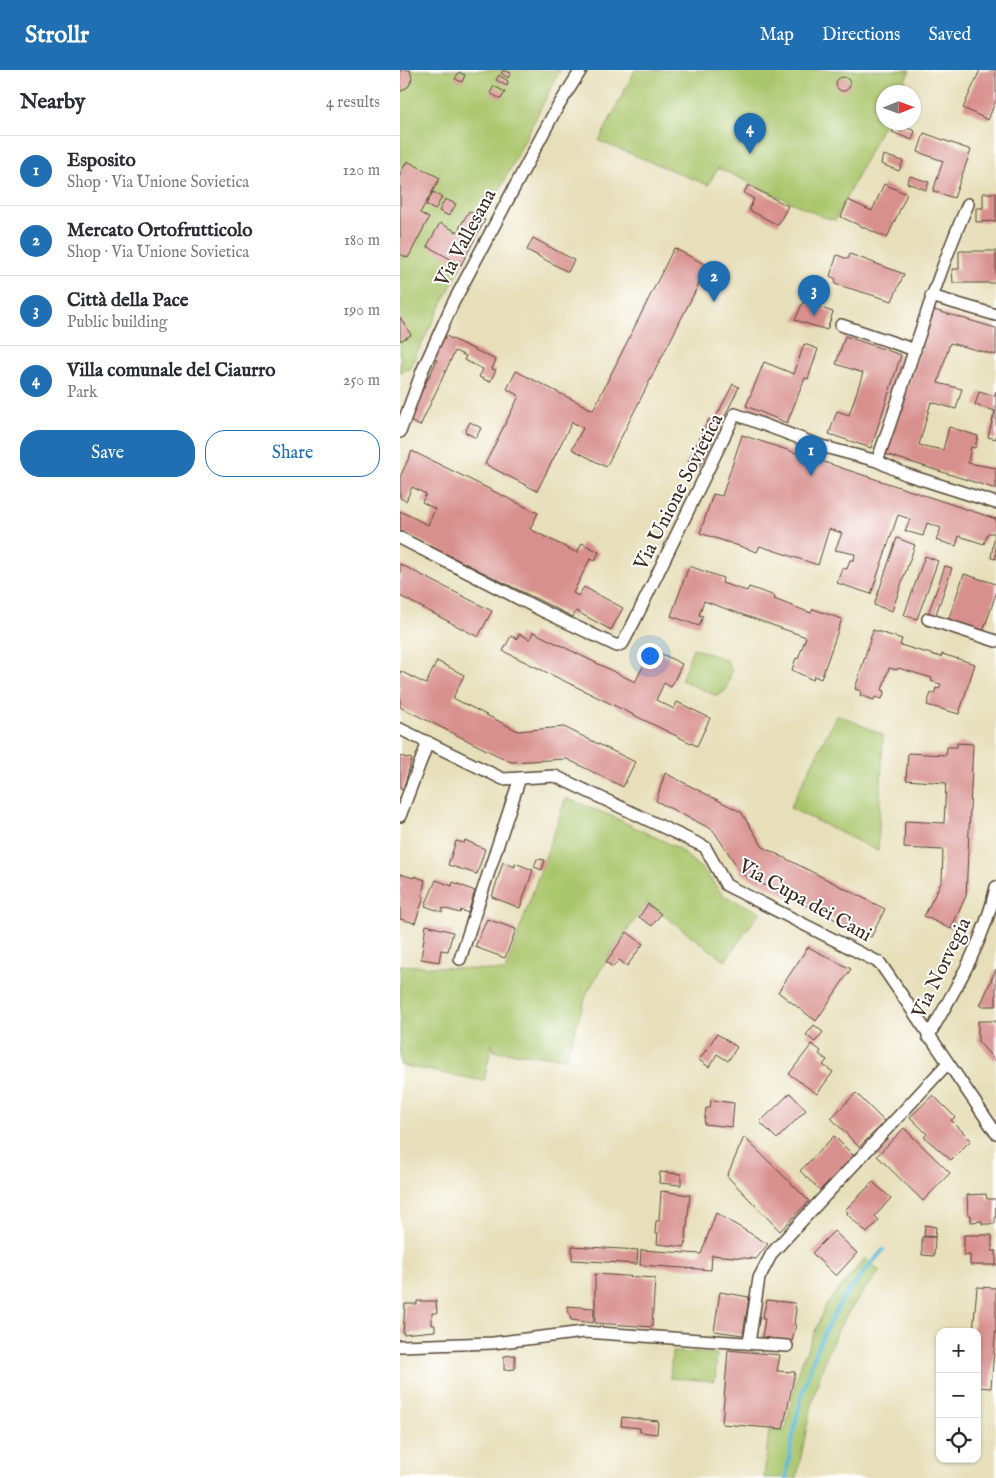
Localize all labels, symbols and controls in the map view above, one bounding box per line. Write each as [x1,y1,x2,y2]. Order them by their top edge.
text: Strollr [25,20,89,51]
text: Map [760,24,794,47]
text: Directions [822,24,900,47]
text: Saved [928,24,971,47]
north arrow [876,85,921,130]
text: Nearby [20,89,85,116]
text: 4 results [326,93,380,113]
pin: 4 [734,113,766,154]
text: Esposito [67,149,136,173]
text: 1 [33,161,39,181]
text: 120 m [343,161,380,181]
text: Shop · Via Unione Sovietica [67,173,249,193]
street label: Via Vallesana [429,185,502,292]
text: Mercato Ortofrutticolo [67,219,252,243]
text: 2 [32,231,40,251]
text: 180 m [344,231,380,251]
text: Shop · Via Unione Sovietica [67,243,249,263]
pin: 2 [698,261,730,302]
pin: 3 [798,275,830,316]
text: Città della Pace [67,289,189,313]
text: 3 [33,301,39,321]
text: 190 m [343,301,380,321]
text: Public building [67,313,167,333]
text: Villa comunale del Ciaurro [67,359,275,383]
text: 4 [32,371,40,391]
text: 250 m [343,371,380,391]
text: Park [67,383,97,403]
street label: Via Unione Sovietica [628,409,729,575]
button: Save [20,430,195,477]
button: Share [205,430,380,477]
pin: 1 [795,435,827,476]
your location [637,643,663,669]
street label: Via Cupa dei Cani [733,854,876,948]
street label: Via Norvegia [906,913,977,1023]
map controls [936,1328,981,1463]
button: + [936,1328,981,1373]
button: − [936,1373,981,1418]
button: locate [936,1418,981,1463]

